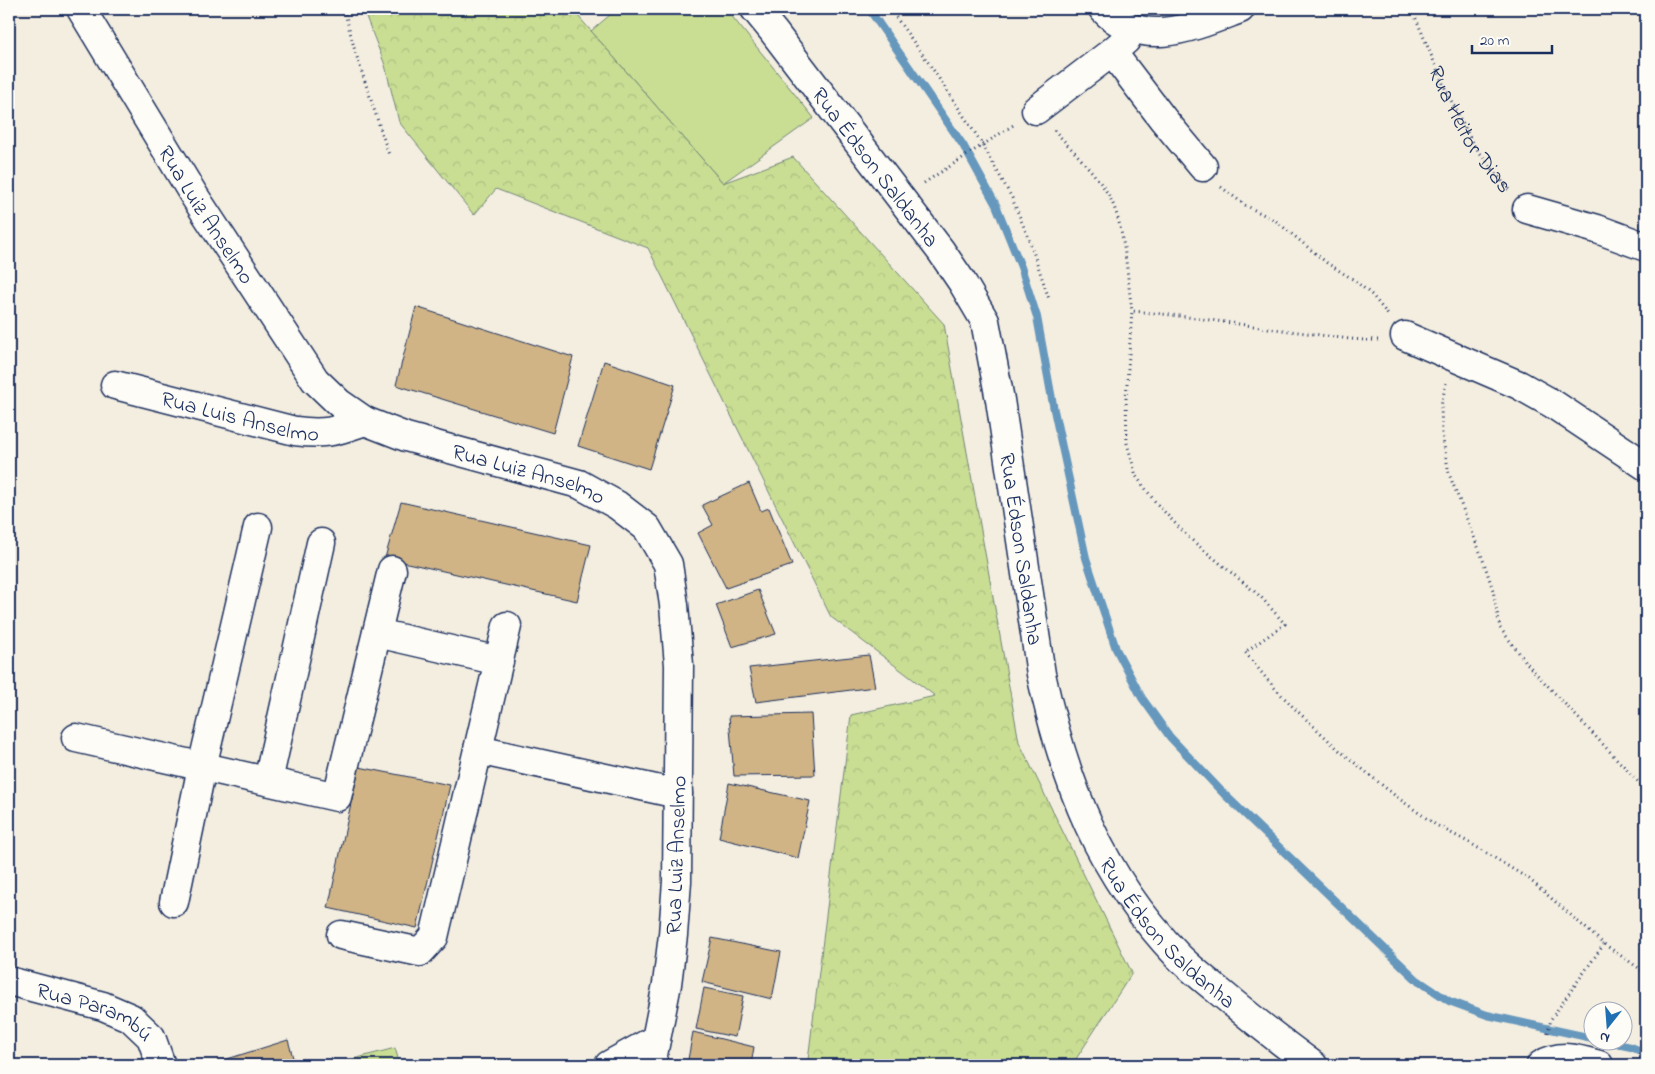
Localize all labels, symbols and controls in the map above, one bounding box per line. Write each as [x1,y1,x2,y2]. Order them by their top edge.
scale bar [1472,22,1552,54]
text: 20 m [1480,30,1510,52]
street label: Rua Heitor Dias [1418,62,1519,201]
street label: Rua Édson Saldanha [803,82,946,255]
street label: Rua Luiz Anselmo [148,140,261,292]
street label: Rua Luis Anselmo [157,384,319,452]
street label: Rua Luiz Anselmo [448,437,610,515]
street label: Rua Édson Saldanha [989,451,1050,648]
street label: Rua Luiz Anselmo [659,775,697,935]
street label: Rua Édson Saldanha [1089,852,1242,1018]
street label: Rua Parambú [32,976,159,1050]
north arrow [1582,1002,1632,1052]
text: N [1597,1026,1612,1048]

